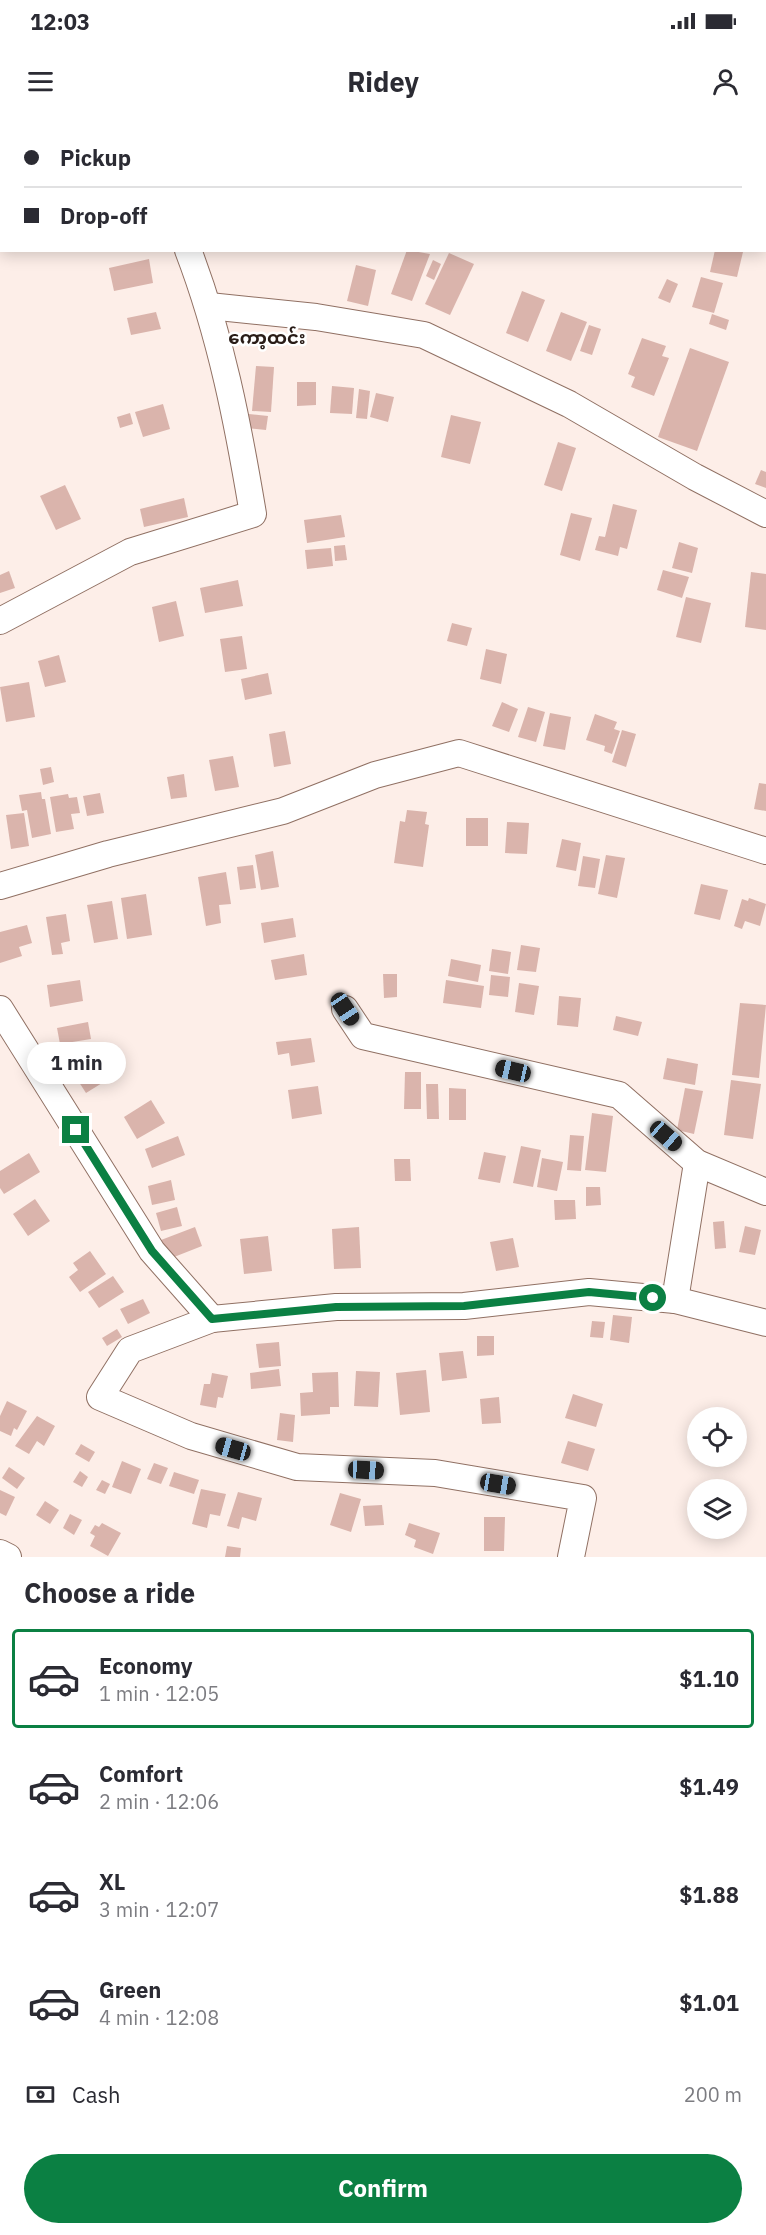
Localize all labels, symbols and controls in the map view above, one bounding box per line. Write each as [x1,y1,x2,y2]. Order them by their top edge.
text: 12:03 [30,7,90,36]
text: Ridey [347,64,419,99]
icon: menu [24,65,57,98]
icon: person [709,65,742,98]
text: Pickup [60,143,131,172]
text: Drop-off [60,201,147,230]
district label: ကော့ထင်း [228,326,306,350]
car [327,989,363,1029]
callout: 1 min [26,1043,125,1085]
text: 1 min [50,1049,103,1076]
car [493,1058,533,1084]
route end [62,1116,89,1143]
car [647,1117,685,1155]
route start [639,1284,666,1311]
map controls [687,1407,747,1539]
button: locate [687,1407,747,1467]
car [213,1435,253,1463]
car [348,1460,384,1480]
car [479,1472,517,1496]
button: layers [687,1479,747,1539]
text: Choose a ride [24,1575,195,1610]
text: Economy [99,1651,193,1680]
icon: car [27,1652,81,1706]
text: $1.10 [679,1664,739,1693]
text: 1 min · 12:05 [99,1680,219,1707]
text: Comfort [99,1759,183,1788]
icon: car [27,1760,81,1814]
text: $1.49 [679,1772,739,1801]
text: 2 min · 12:06 [99,1788,219,1815]
text: XL [99,1867,125,1896]
icon: car [27,1868,81,1922]
text: $1.88 [679,1880,739,1909]
text: 3 min · 12:07 [99,1896,219,1923]
text: Green [99,1975,161,2004]
icon: car [27,1976,81,2030]
text: $1.01 [679,1988,739,2017]
text: 4 min · 12:08 [99,2004,219,2031]
icon: cash [24,2078,57,2111]
text: Cash [72,2080,121,2109]
text: 200 m [684,2081,742,2108]
button: Confirm [24,2154,742,2223]

